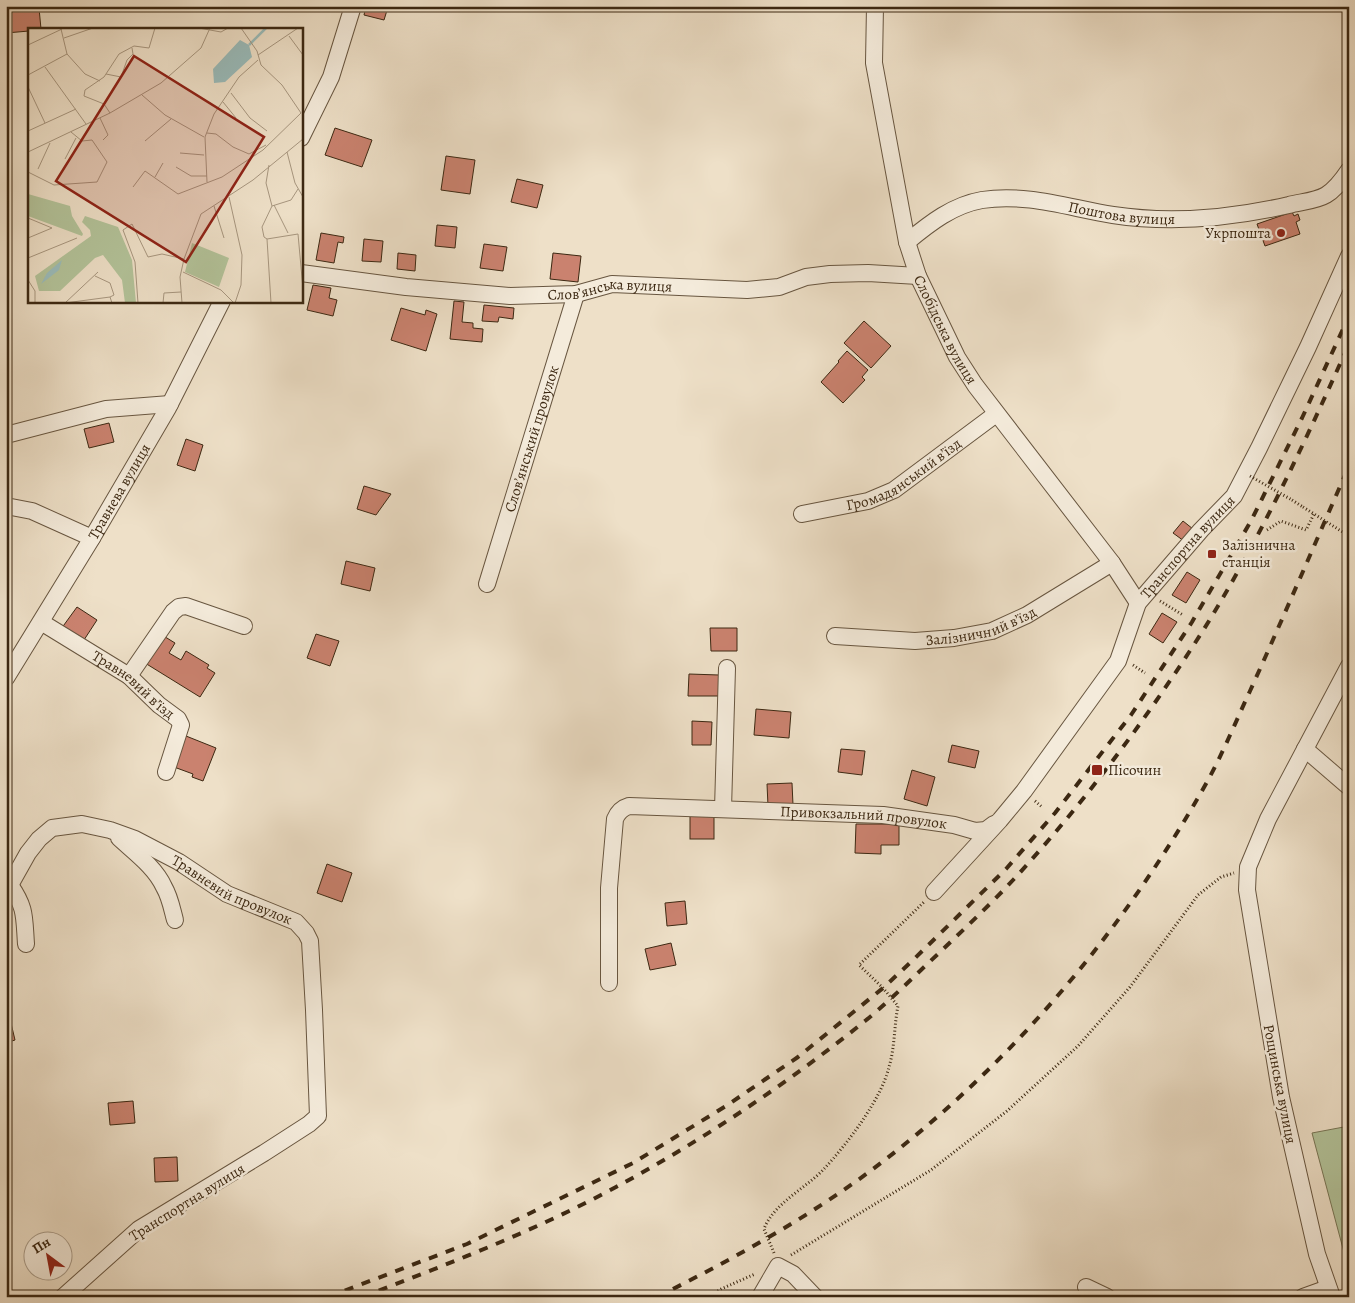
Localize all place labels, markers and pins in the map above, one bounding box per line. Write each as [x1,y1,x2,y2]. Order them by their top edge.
place label: Укрпошта [1205,223,1271,243]
marker: Укрпошта [1275,227,1287,239]
place label: Залізнична станція [1222,535,1295,572]
marker: Залізнична станція [1206,548,1218,560]
place label: Пісочин [1108,760,1162,780]
marker: Пісочин [1090,763,1104,777]

